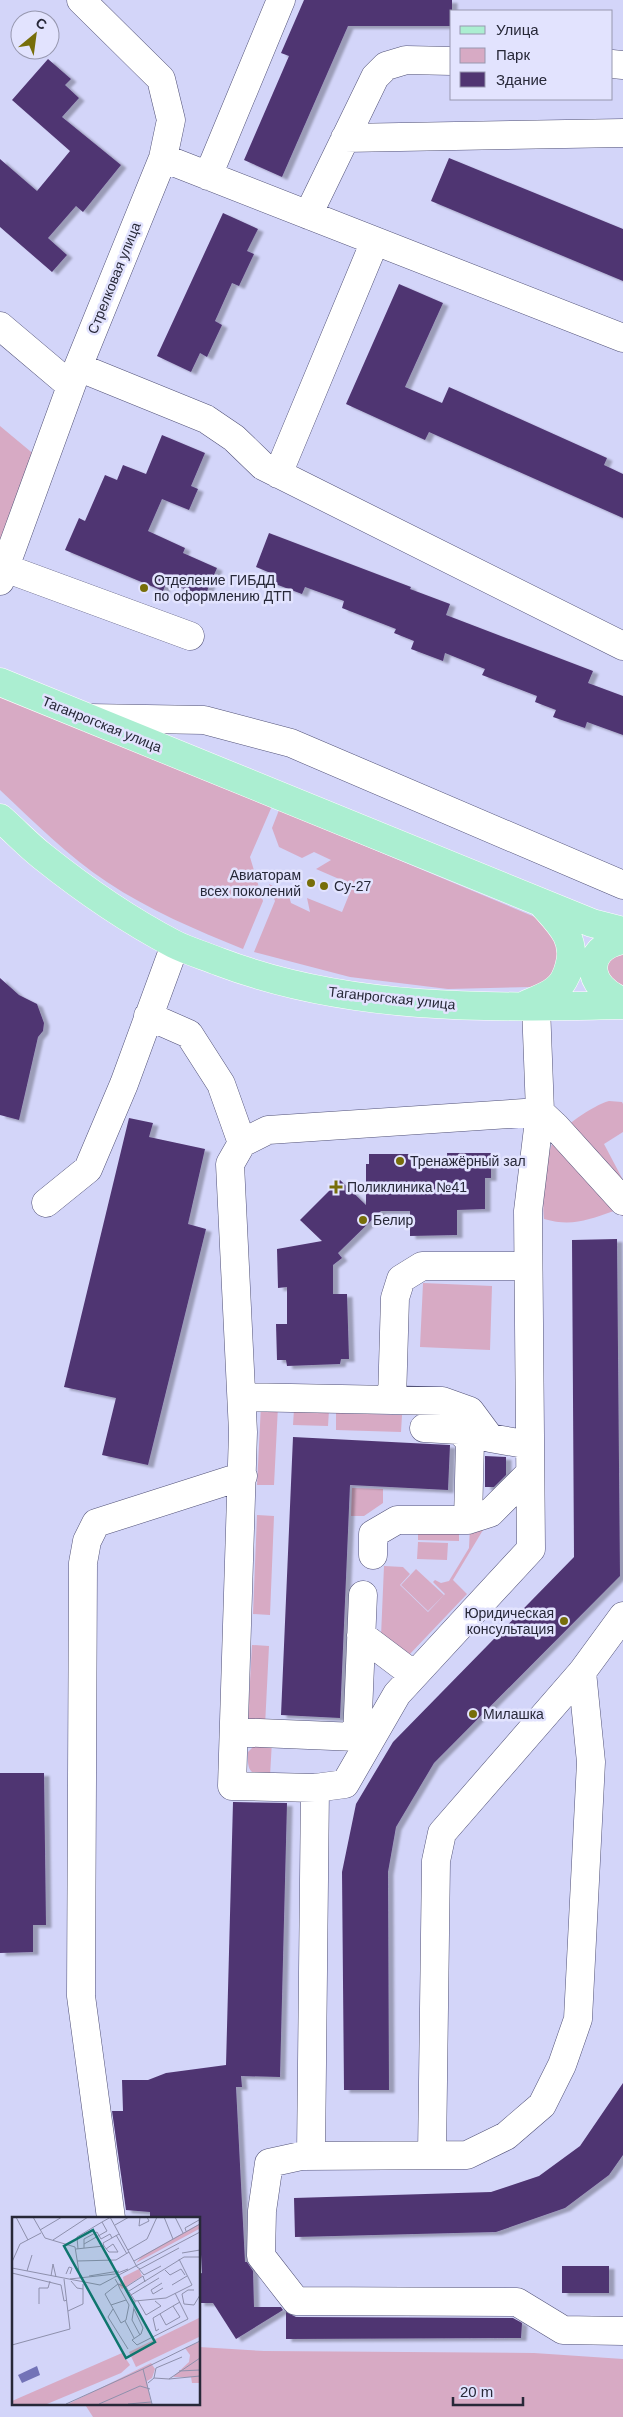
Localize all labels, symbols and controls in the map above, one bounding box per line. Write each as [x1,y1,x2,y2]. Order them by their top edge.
north arrow [10,10,60,60]
legend [450,10,613,100]
text: С [33,14,50,33]
text: Улица [496,21,539,38]
text: Парк [496,46,530,63]
text: Здание [496,71,547,88]
street label: Стрелковая улица [84,220,144,336]
place label: Отделение ГИБДД по оформлению ДТП [154,572,292,604]
marker: Отделение ГИБДД по оформлению ДТП [138,582,150,594]
street label: Таганрогская улица [40,693,164,755]
place label: Авиаторам всех поколений [200,867,301,899]
marker: Авиаторам всех поколений [305,877,317,889]
place label: Су-27 [334,878,372,894]
marker: Су-27 [318,880,330,892]
street label: Таганрогская улица [328,983,456,1013]
place label: Тренажёрный зал [410,1153,526,1169]
marker: Тренажёрный зал [394,1155,406,1167]
place label: Поликлиника №41 [347,1179,467,1195]
marker: Поликлиника №41 [329,1180,343,1194]
place label: Белир [373,1212,413,1228]
marker: Белир [357,1214,369,1226]
place label: Юридическая консультация [464,1605,554,1637]
marker: Юридическая консультация [558,1615,570,1627]
place label: Милашка [483,1706,544,1722]
marker: Милашка [467,1708,479,1720]
inset map [12,2217,200,2404]
scale bar [453,2374,523,2406]
text: 20 m [460,2383,493,2400]

